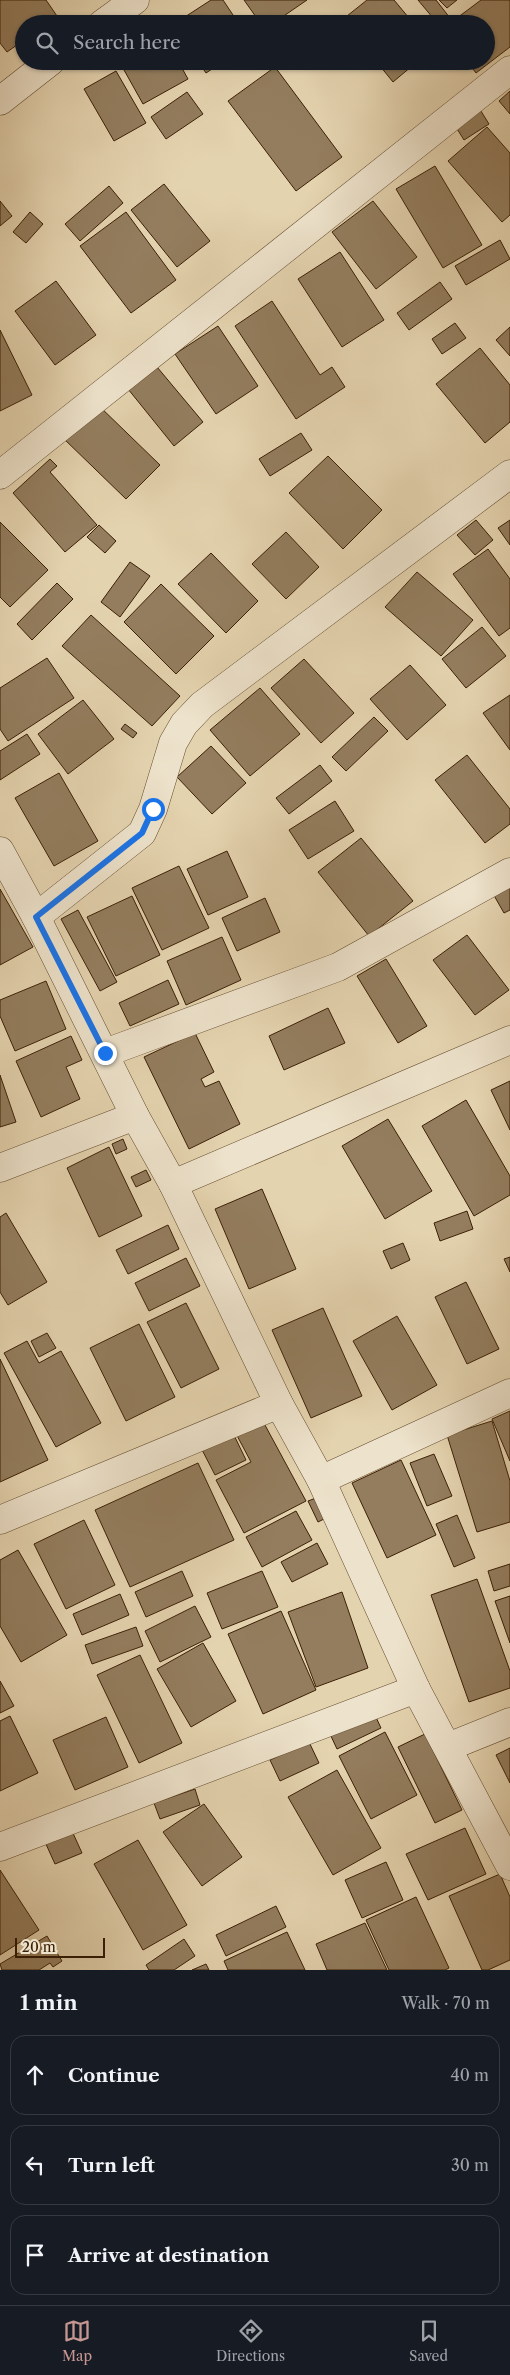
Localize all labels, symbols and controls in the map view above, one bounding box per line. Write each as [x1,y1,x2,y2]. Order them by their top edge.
search box [15,15,495,70]
icon: search [33,29,61,57]
text: Search here [73,31,181,54]
route start [142,798,165,821]
route end [94,1042,117,1065]
scale bar [15,1935,105,1958]
text: 20 m [22,1938,56,1956]
text: 1 min [20,1990,78,2015]
text: Walk · 70 m [402,1993,490,2013]
icon: ahead [21,2061,49,2089]
text: Continue [68,2064,160,2087]
text: 40 m [450,2065,489,2085]
icon: left [21,2151,49,2179]
text: Turn left [68,2154,155,2177]
text: 30 m [451,2155,489,2175]
icon: arrive [21,2241,49,2269]
text: Arrive at destination [68,2244,269,2267]
tab: Map [62,2317,92,2365]
tab: Directions [216,2317,285,2365]
tab: Saved [409,2317,448,2365]

